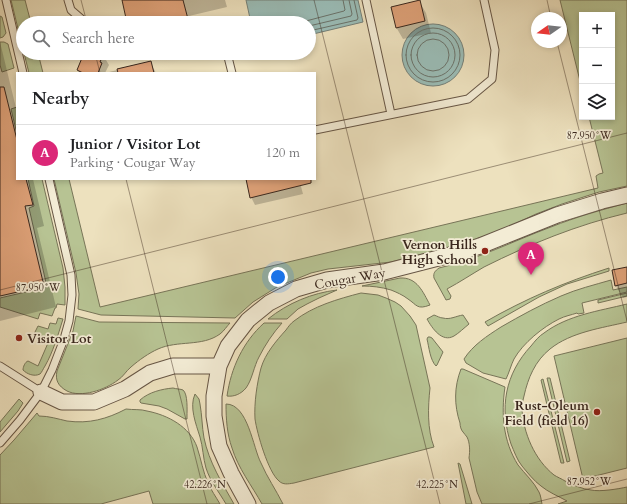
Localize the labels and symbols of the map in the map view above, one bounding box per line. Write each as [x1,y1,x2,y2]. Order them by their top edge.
north arrow [531,12,567,48]
text: 87.950°W [567,129,612,143]
place label: Vernon Hills High School [402,236,477,269]
pin: A [518,242,544,275]
marker: Vernon Hills High School [480,246,490,256]
street label: Cougar Way [313,264,387,294]
your location [268,267,288,287]
text: 87.950°W [16,281,61,295]
place label: Visitor Lot [27,330,92,348]
marker: Visitor Lot [14,333,24,343]
place label: Rust-Oleum Field (field 16) [504,397,589,430]
marker: Rust-Oleum Field (field 16) [592,407,602,417]
text: 87.952°W [567,475,612,489]
text: 42.226°N [184,478,226,492]
text: 42.225°N [416,478,458,492]

